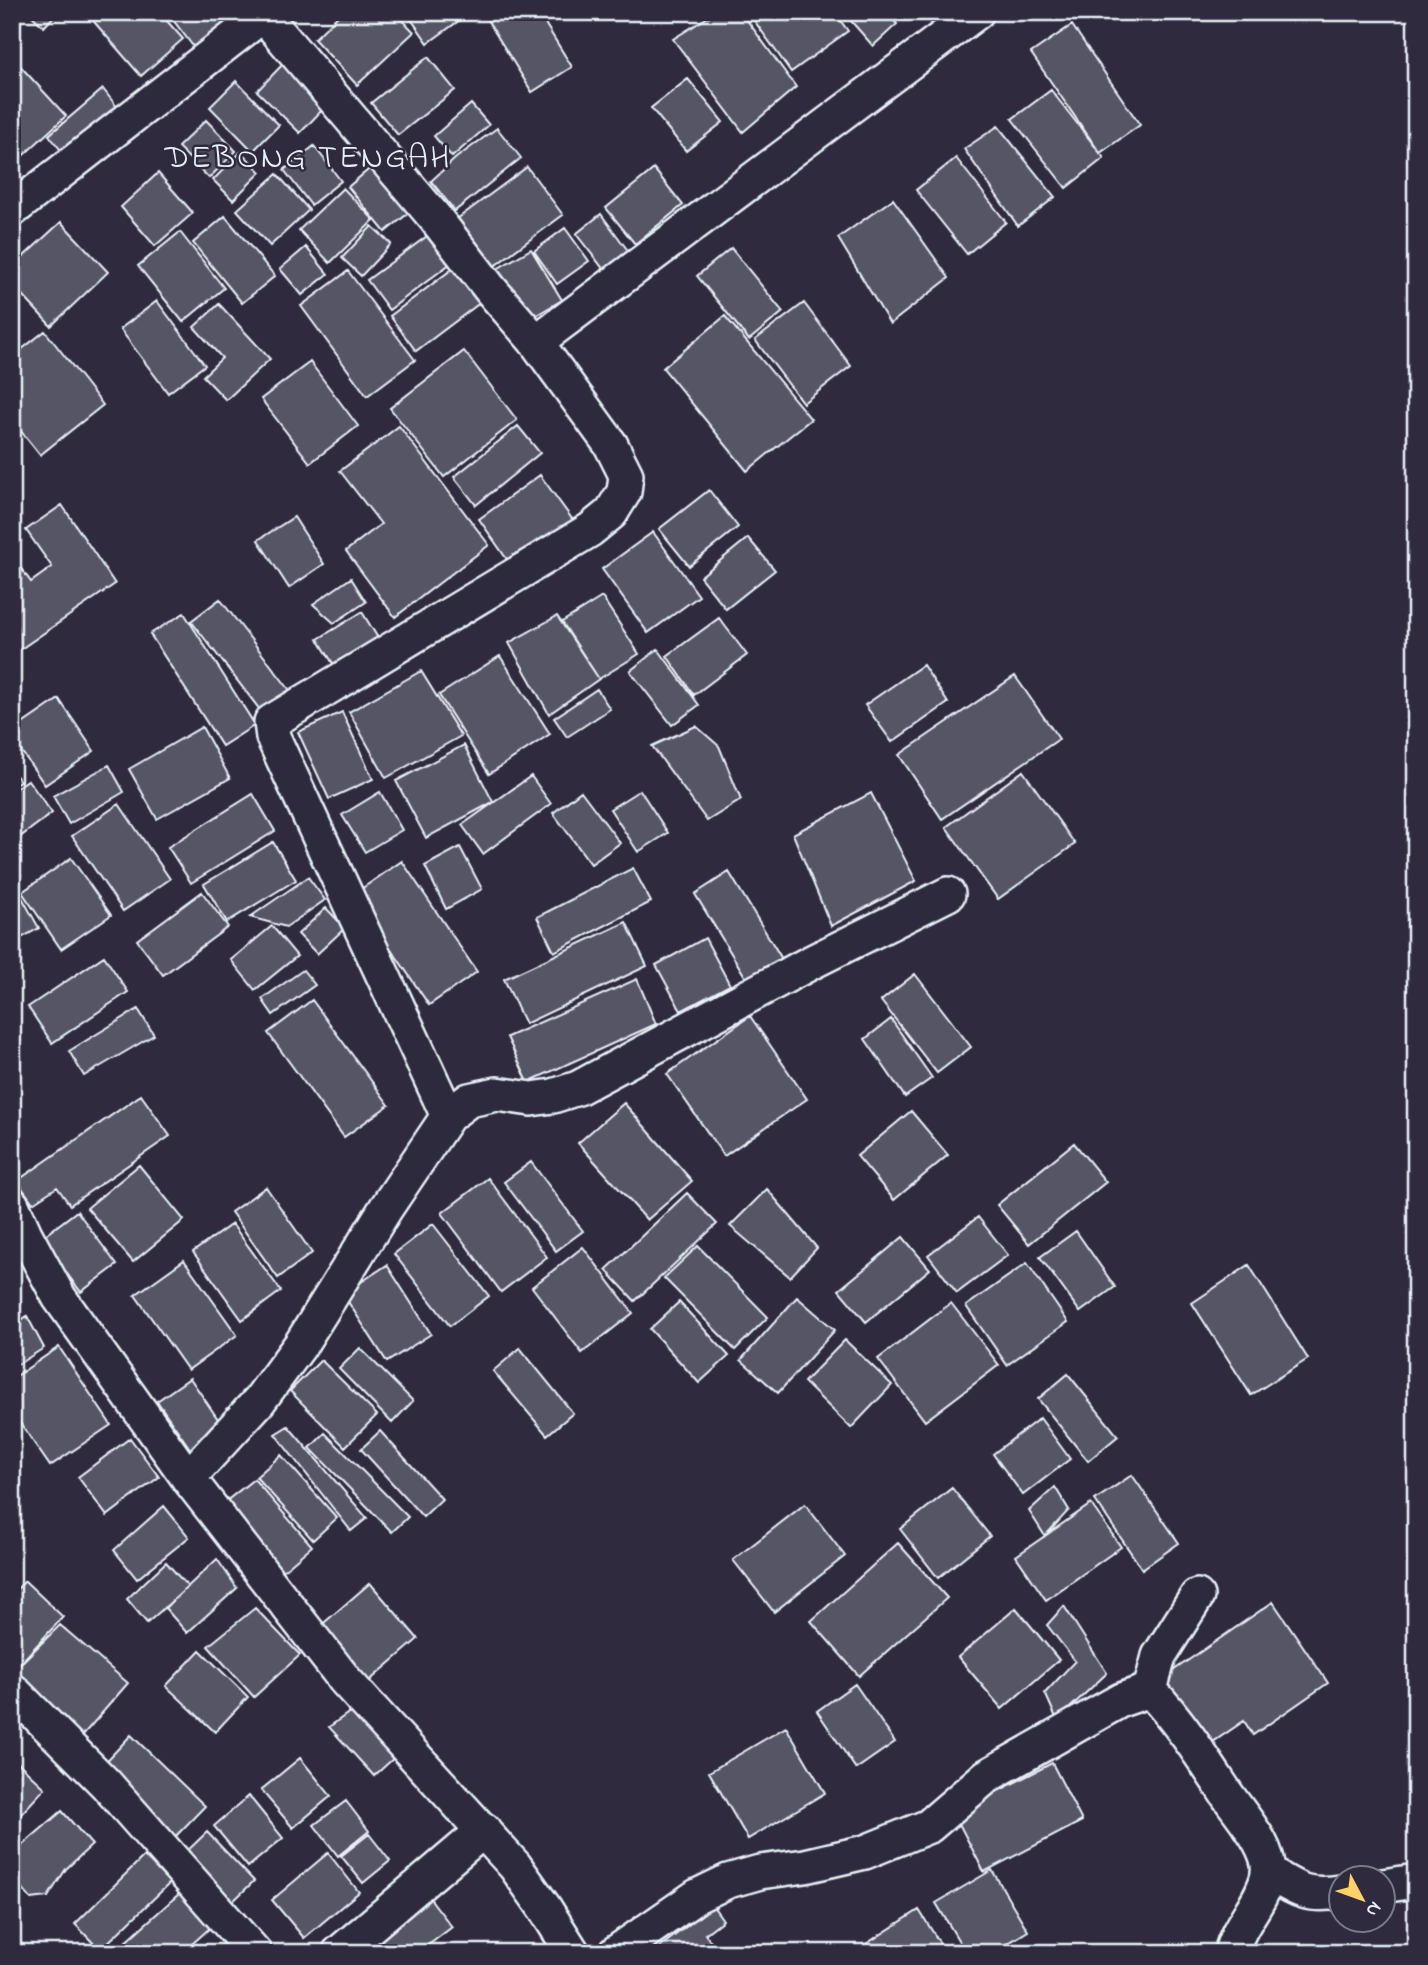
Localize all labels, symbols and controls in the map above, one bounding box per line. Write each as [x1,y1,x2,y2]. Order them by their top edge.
district label: DEBONG TENGAH [164,135,451,183]
north arrow [1326,1864,1396,1934]
text: N [1358,1895,1387,1922]

